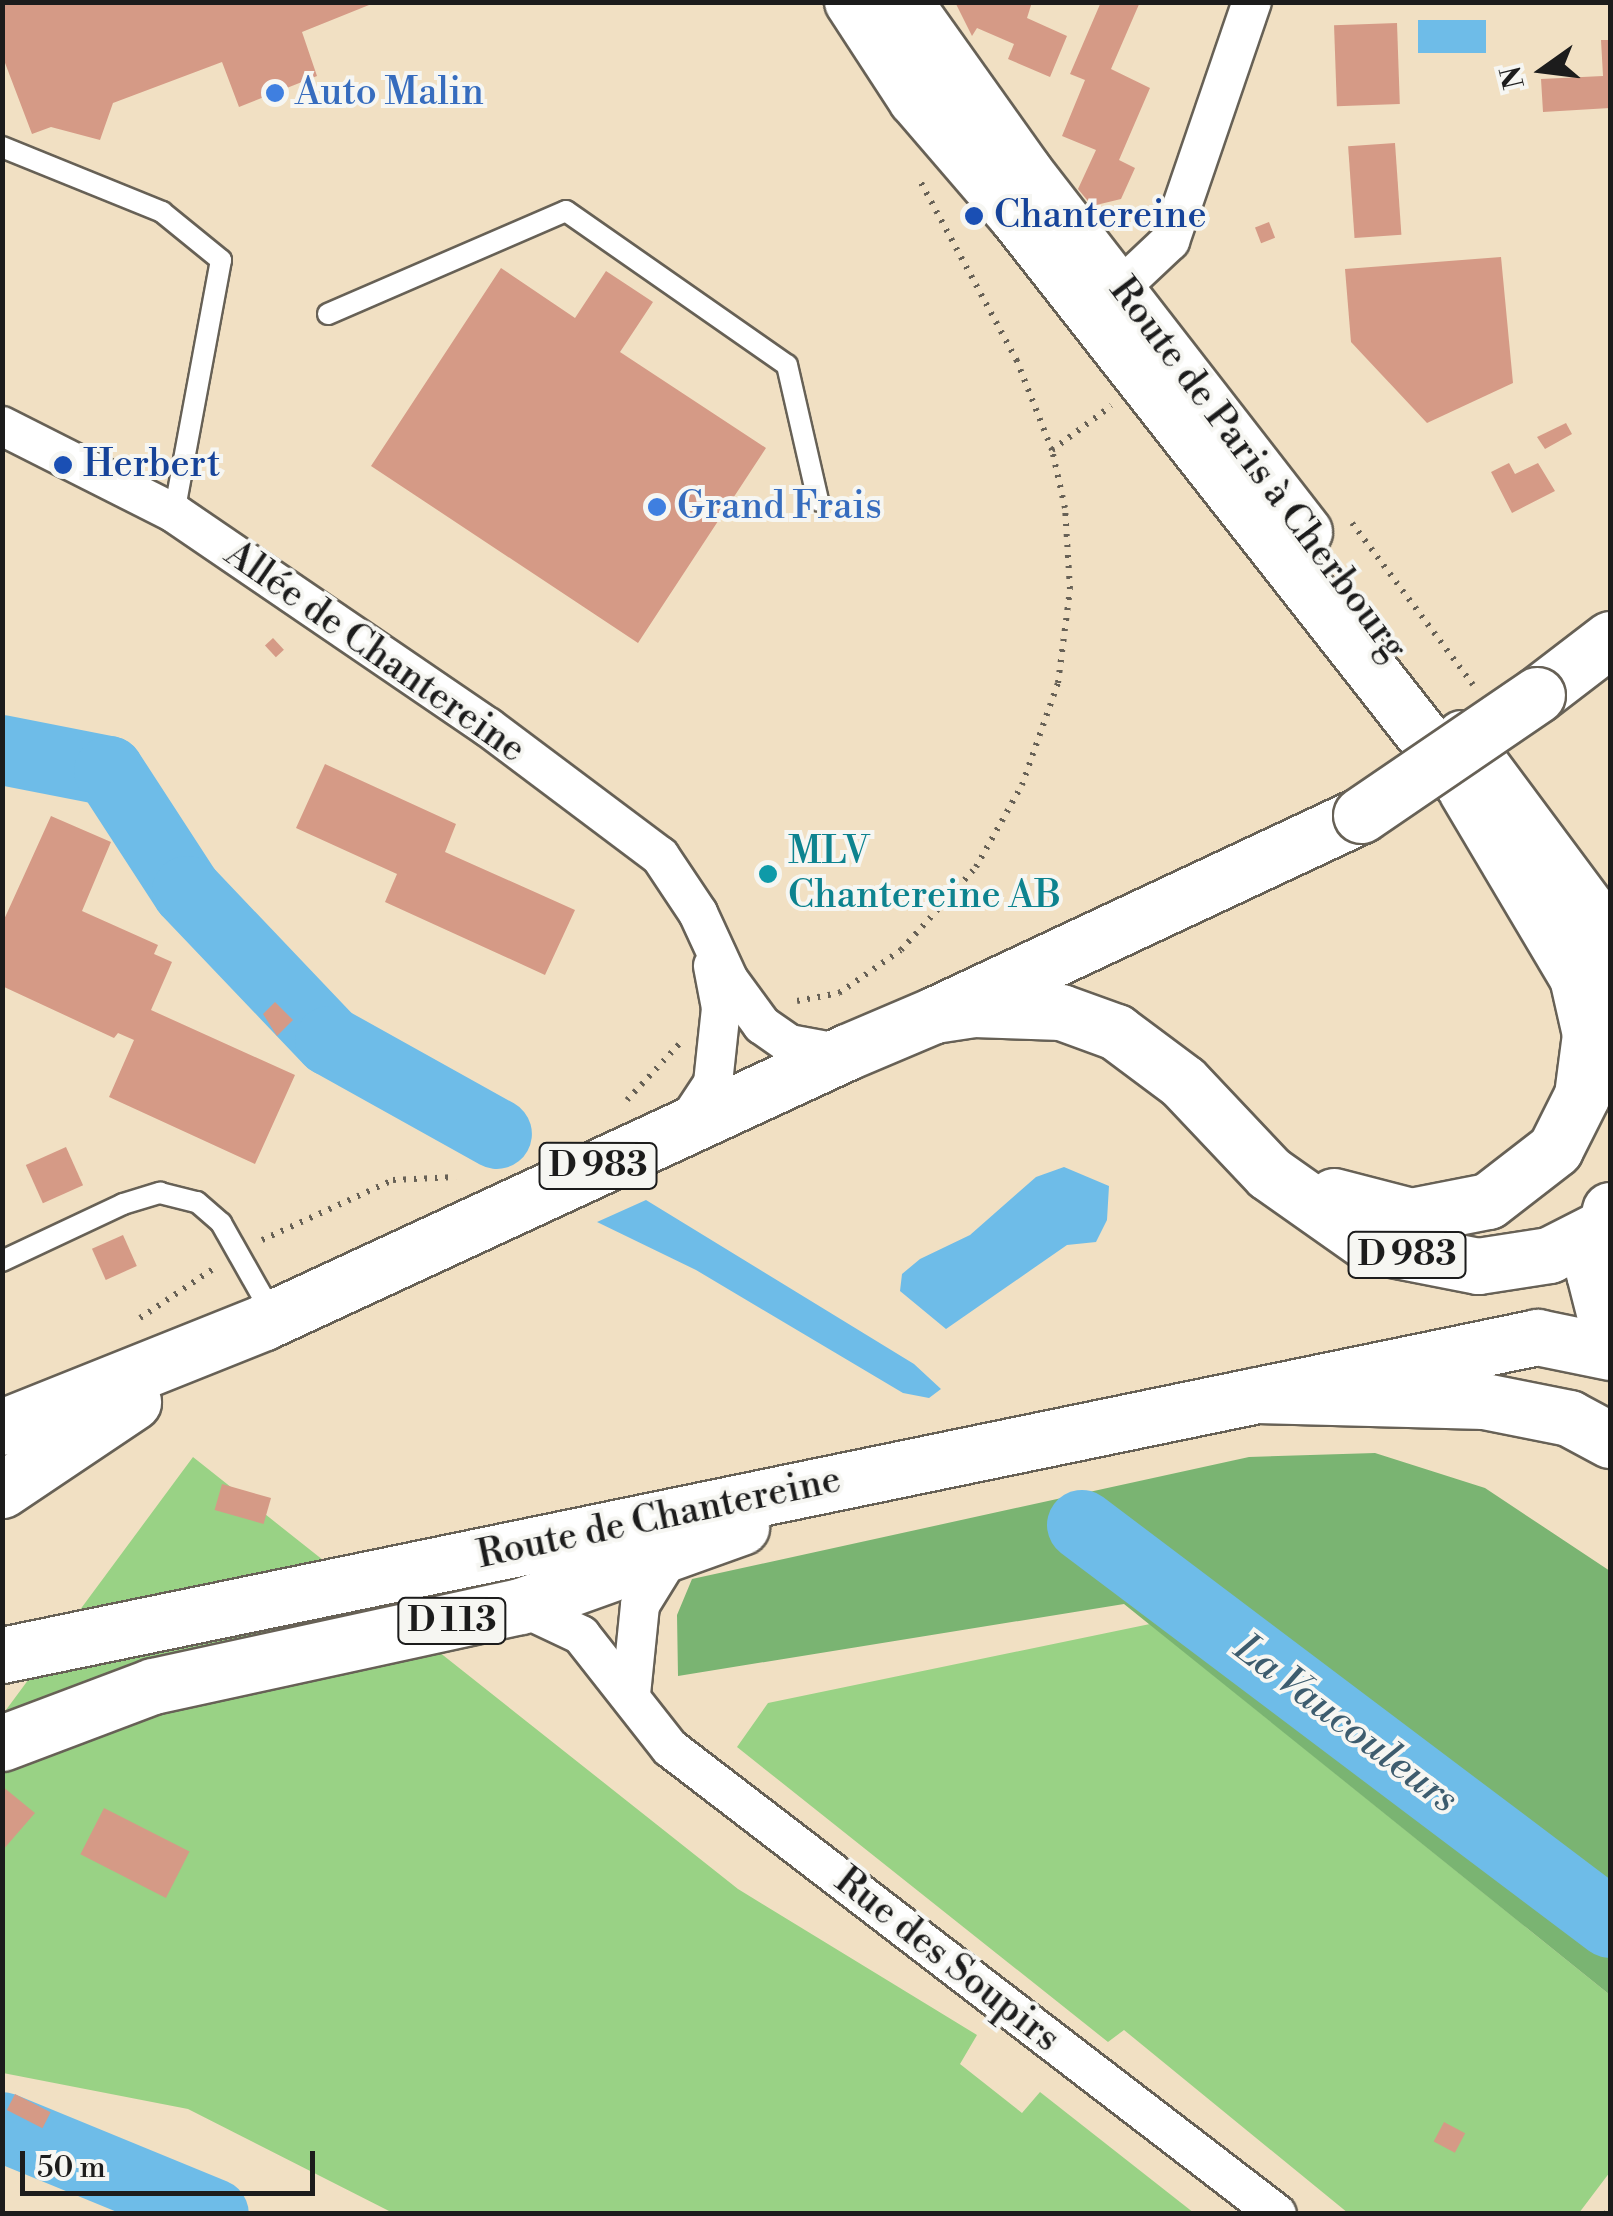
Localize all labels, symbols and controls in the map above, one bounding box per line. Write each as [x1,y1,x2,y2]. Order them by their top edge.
north arrow [1493,20,1593,120]
text: N [1494,62,1533,92]
place label: Auto Malin [295,70,484,116]
marker: Auto Malin [264,82,286,104]
place label: Chantereine [994,193,1207,239]
marker: Chantereine [963,205,985,227]
street label: Route de Paris à Cherbourg [1099,269,1417,669]
place label: Herbert [83,442,221,488]
marker: Herbert [52,454,74,476]
place label: Grand Frais [677,484,882,530]
marker: Grand Frais [646,496,668,518]
street label: Allée de Chantereine [216,531,534,773]
place label: MLV Chantereine AB [788,829,1061,918]
marker: MLV Chantereine AB [757,863,779,885]
road number: D 983 [538,1136,658,1196]
road number: D 983 [1347,1225,1467,1285]
street label: Route de Chantereine [473,1457,845,1579]
road number: D 113 [397,1591,507,1651]
water label: La Vaucouleurs [1225,1625,1467,1823]
street label: Rue des Soupirs [826,1858,1068,2062]
scale bar [25,2131,320,2193]
text: 50 m [37,2149,106,2187]

